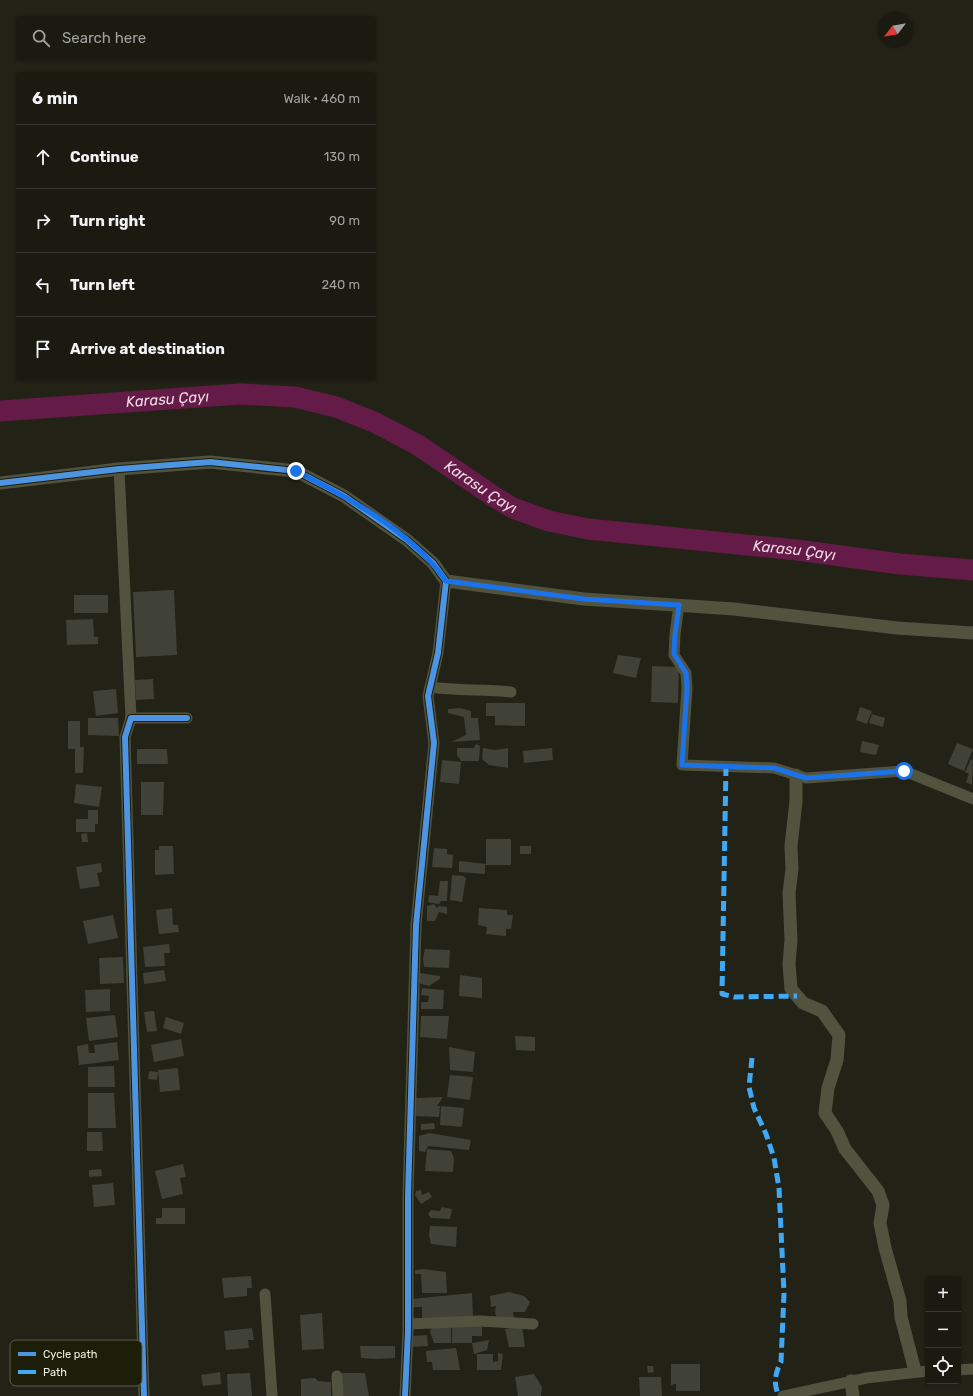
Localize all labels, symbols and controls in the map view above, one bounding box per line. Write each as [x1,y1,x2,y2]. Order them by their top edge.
north arrow [877,12,913,48]
search box [16,16,376,60]
icon: search [30,27,52,49]
text: Search here [62,29,146,47]
text: 6 min [32,88,78,108]
text: Walk · 460 m [283,91,360,106]
icon: ahead [32,146,54,168]
text: Continue [70,148,139,166]
text: 130 m [324,149,360,164]
icon: right [32,210,54,232]
text: Turn right [70,212,145,230]
text: 90 m [329,213,360,228]
icon: left [32,274,54,296]
text: Turn left [70,276,135,294]
text: 240 m [321,277,360,292]
icon: arrive [32,338,54,360]
text: Arrive at destination [70,340,225,358]
water label: Karasu Çayı [125,387,210,411]
water label: Karasu Çayı [441,457,519,518]
route end [287,462,305,480]
water label: Karasu Çayı [752,537,837,564]
route start [895,762,913,780]
map controls [925,1276,961,1384]
button: + [925,1276,961,1312]
button: − [925,1312,961,1348]
legend [10,1340,142,1386]
text: Cycle path [43,1348,97,1361]
button: locate [925,1348,961,1384]
text: Path [43,1366,67,1379]

